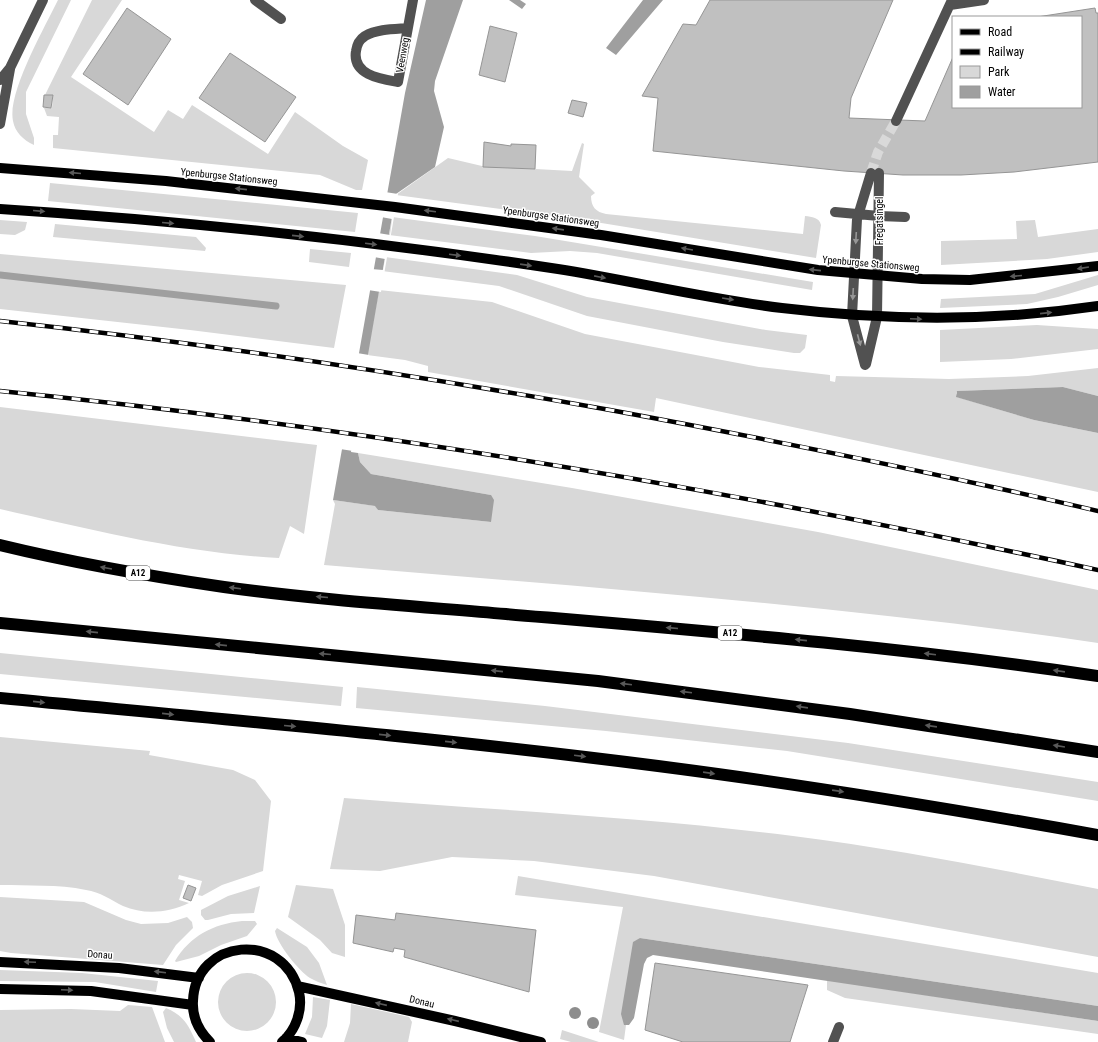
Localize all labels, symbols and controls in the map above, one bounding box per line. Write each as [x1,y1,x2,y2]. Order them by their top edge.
legend [952,16,1082,108]
text: Road [988,25,1012,39]
street label: Veenweg [394,36,411,74]
text: Railway [988,45,1024,59]
text: Park [988,65,1010,79]
text: Water [988,85,1016,99]
street label: Ypenburgse Stationsweg [180,166,278,187]
one-way arrow [69,170,81,177]
one-way arrow [235,186,247,192]
street label: Fregatsingel [874,197,885,245]
street label: Ypenburgse Stationsweg [502,204,600,229]
one-way arrow [33,208,45,215]
one-way arrow [424,208,436,214]
one-way arrow [162,219,174,226]
one-way arrow [552,226,565,232]
one-way arrow [852,232,859,244]
one-way arrow [292,233,304,239]
one-way arrow [365,241,377,248]
one-way arrow [681,246,693,252]
one-way arrow [449,252,461,258]
street label: Ypenburgse Stationsweg [822,254,920,273]
one-way arrow [520,262,532,268]
one-way arrow [1077,265,1089,271]
one-way arrow [809,266,821,273]
one-way arrow [1009,272,1022,279]
one-way arrow [593,275,606,281]
one-way arrow [850,288,856,301]
one-way arrow [722,296,734,302]
one-way arrow [1040,310,1052,316]
one-way arrow [910,316,923,322]
one-way arrow [856,335,862,347]
one-way arrow [100,564,112,570]
road number: A12 [126,566,150,580]
one-way arrow [229,585,241,591]
one-way arrow [316,594,328,601]
one-way arrow [666,625,678,632]
road number: A12 [718,626,742,640]
one-way arrow [86,629,98,636]
one-way arrow [795,636,807,643]
one-way arrow [215,642,227,648]
one-way arrow [319,651,331,658]
one-way arrow [924,651,936,658]
one-way arrow [491,668,503,674]
one-way arrow [1053,668,1065,674]
one-way arrow [620,681,632,687]
one-way arrow [680,688,692,695]
one-way arrow [33,699,45,705]
one-way arrow [796,704,808,710]
one-way arrow [162,711,174,718]
one-way arrow [284,723,296,730]
one-way arrow [925,723,937,729]
one-way arrow [379,732,391,739]
one-way arrow [445,739,457,745]
one-way arrow [1053,743,1066,749]
one-way arrow [574,753,586,759]
one-way arrow [703,770,715,776]
one-way arrow [832,788,844,794]
street label: Donau [87,948,113,961]
one-way arrow [24,959,36,966]
one-way arrow [154,969,166,976]
one-way arrow [61,987,74,993]
street label: Donau [408,993,436,1010]
one-way arrow [375,1000,387,1006]
one-way arrow [447,1017,459,1023]

